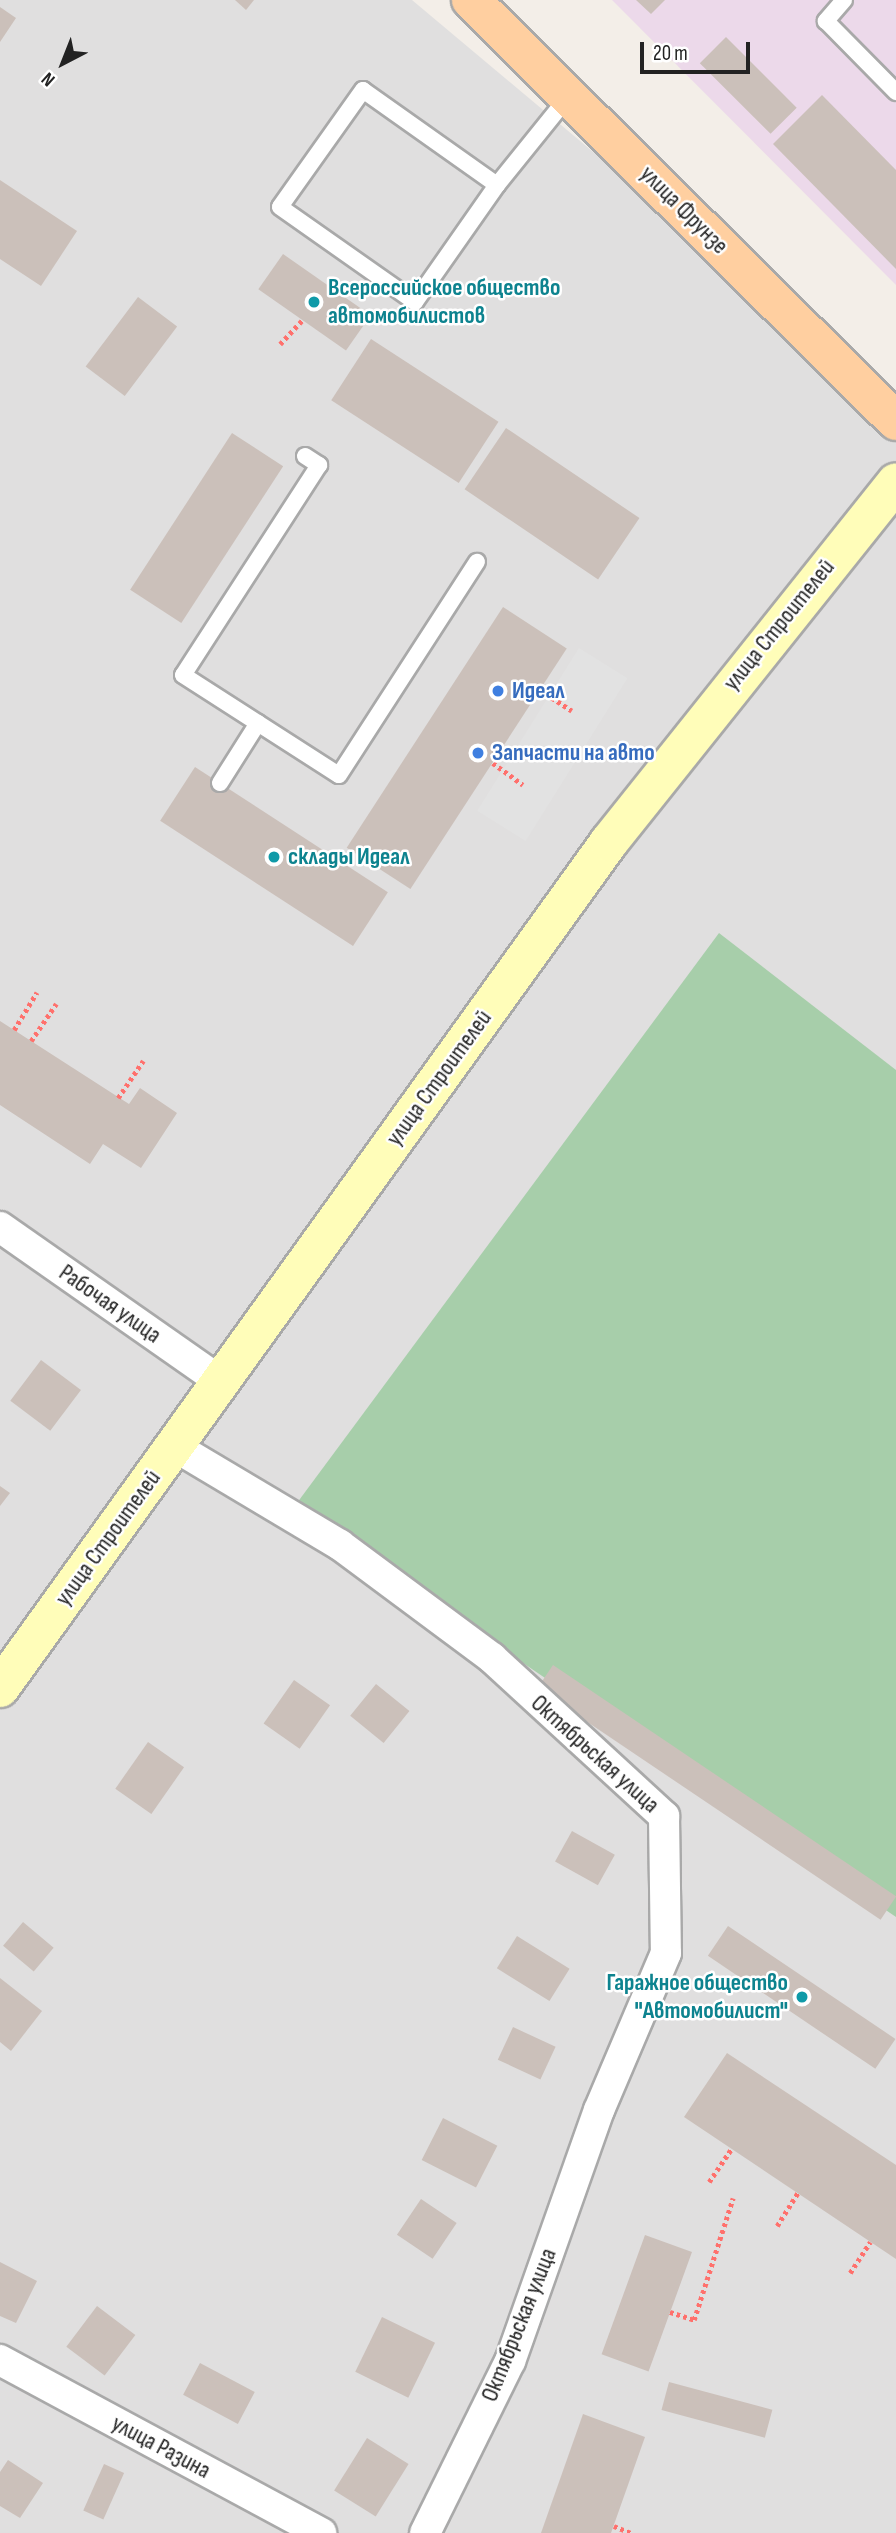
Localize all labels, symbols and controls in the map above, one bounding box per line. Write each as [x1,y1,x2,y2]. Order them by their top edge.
north arrow [28,28,98,98]
scale bar [644,28,754,72]
text: 20 m [653,41,688,66]
text: N [37,67,60,91]
street label: улица Фрунзе [634,160,734,260]
place label: Всероссийское общество автомобилистов [328,274,560,330]
marker: Всероссийское общество автомобилистов [306,294,322,310]
street label: улица Строителей [717,553,841,697]
place label: Идеал [512,677,565,705]
marker: Идеал [490,683,506,699]
place label: Запчасти на авто [492,739,655,767]
marker: Запчасти на авто [470,745,486,761]
place label: склады Идеал [288,843,410,871]
marker: склады Идеал [266,849,282,865]
street label: улица Строителей [380,1005,498,1151]
street label: Рабочая улица [53,1258,167,1350]
street label: улица Строителей [49,1465,167,1611]
street label: Октябрьская улица [525,1689,665,1819]
place label: Гаражное общество "Автомобилист" [607,1969,788,2025]
marker: Гаражное общество "Автомобилист" [794,1989,810,2005]
street label: Октябрьская улица [475,2244,563,2406]
street label: улица Разина [107,2409,215,2485]

